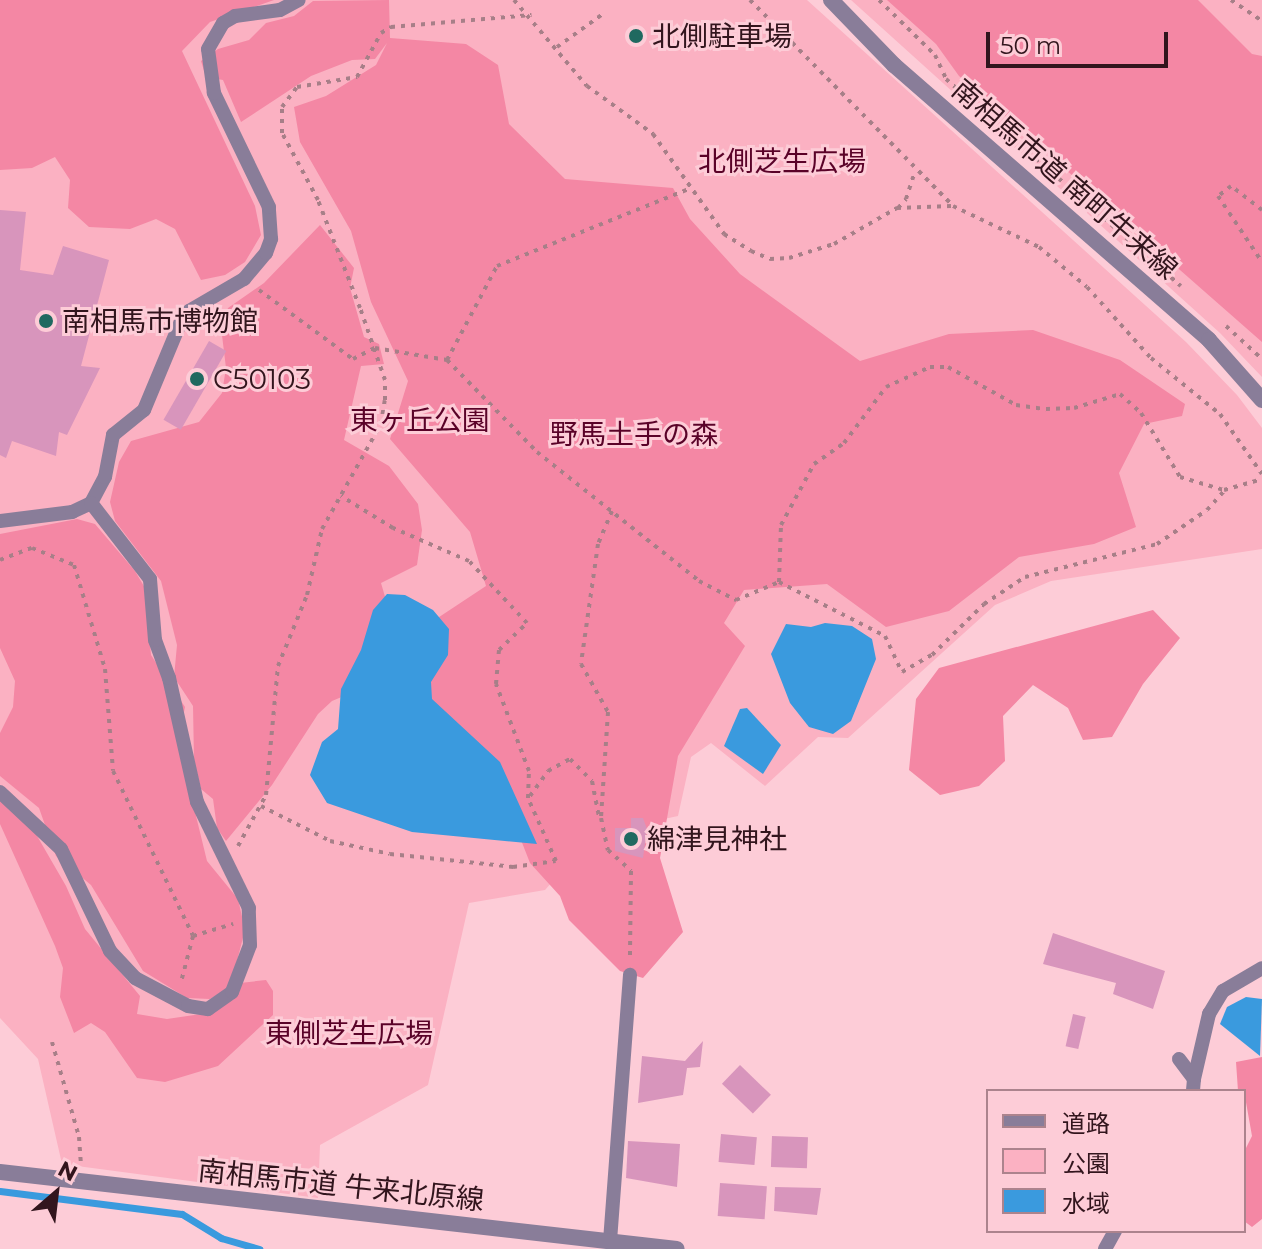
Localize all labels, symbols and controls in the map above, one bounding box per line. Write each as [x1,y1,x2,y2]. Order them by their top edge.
scale bar [990,16,1172,66]
place label: 北側駐車場 [652,19,792,53]
marker: 北側駐車場 [627,27,645,45]
text: 50 m [1000,31,1061,60]
street label: 南相馬市道 南町牛来線 [946,72,1184,286]
park label: 北側芝生広場 [698,144,866,178]
place label: 南相馬市博物館 [62,304,258,338]
marker: 南相馬市博物館 [37,312,55,330]
place label: C50103 [213,362,311,396]
marker: C50103 [188,370,206,388]
park label: 東ヶ丘公園 [350,403,490,437]
park label: 野馬土手の森 [550,417,718,451]
place label: 綿津見神社 [647,822,787,856]
marker: 綿津見神社 [622,830,640,848]
park label: 東側芝生広場 [265,1016,433,1050]
legend [986,1089,1246,1233]
text: 道路 [1062,1109,1110,1138]
text: 公園 [1062,1149,1110,1178]
north arrow [16,1153,96,1233]
street label: 南相馬市道 牛来北原線 [196,1153,486,1217]
text: N [53,1155,82,1187]
text: 水域 [1062,1189,1110,1218]

